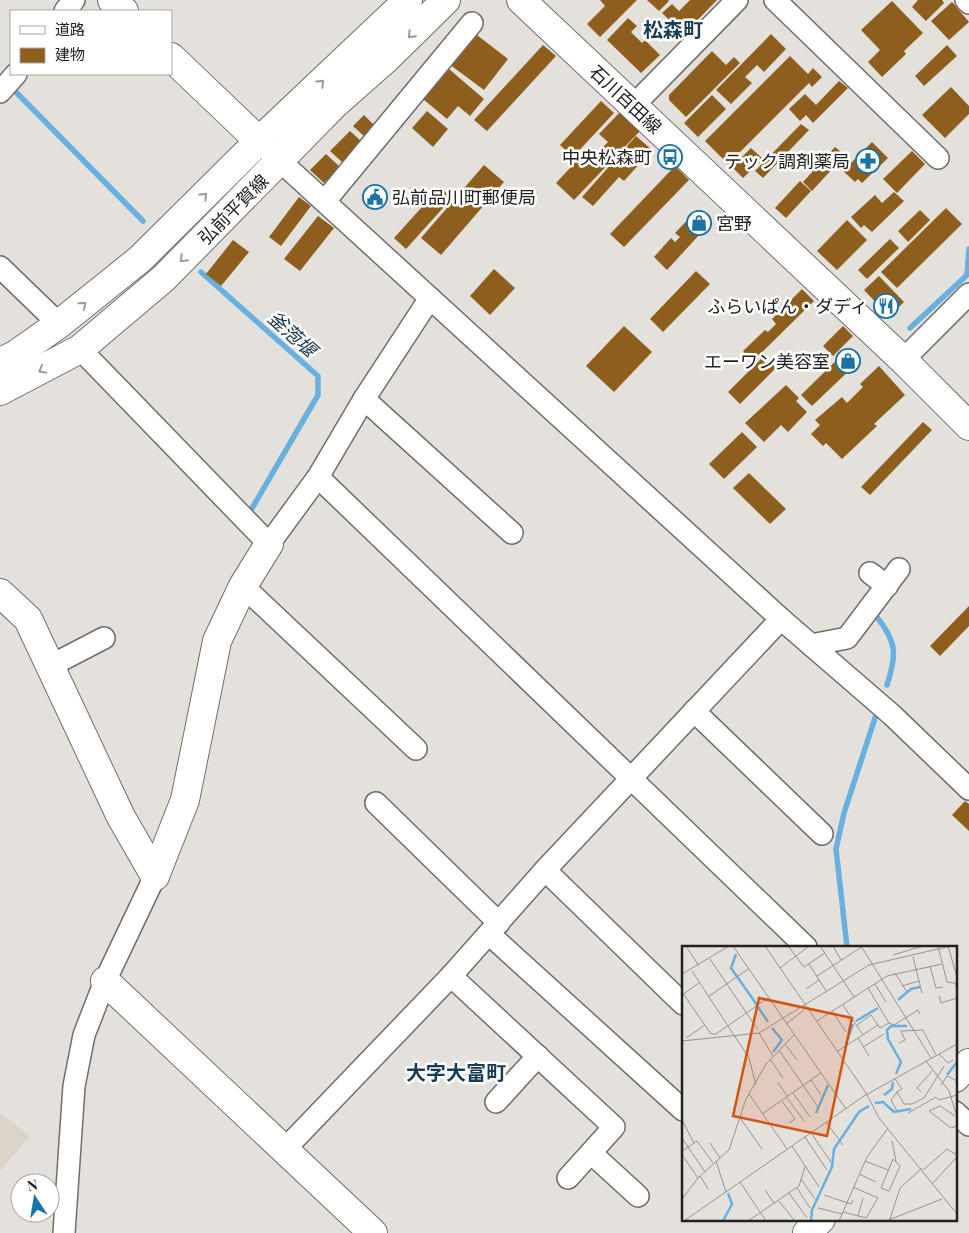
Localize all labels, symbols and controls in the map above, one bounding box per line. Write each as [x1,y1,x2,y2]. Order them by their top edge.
legend [10,10,172,75]
district label: 松森町 [643,15,703,42]
text: 道路 [55,19,85,39]
one-way arrow [408,29,417,38]
text: 建物 [55,44,85,64]
street label: 石川百田線 [585,60,667,138]
one-way arrow [315,80,324,89]
bus stop icon: 中央松森町 [657,144,683,170]
place label: 中央松森町 [562,145,652,169]
pharmacy icon: テック調剤薬局 [855,148,881,174]
place label: テック調剤薬局 [724,149,850,173]
street label: 弘前平賀線 [193,169,273,249]
public building icon: 弘前品川町郵便局 [362,184,388,210]
place label: 弘前品川町郵便局 [392,185,536,209]
one-way arrow [198,193,207,202]
shop icon: 宮野 [686,210,712,236]
place label: 宮野 [716,211,752,235]
one-way arrow [180,253,189,262]
restaurant icon: ふらいぱん・ダディ [873,293,899,319]
place label: ふらいぱん・ダディ [707,294,868,318]
one-way arrow [77,302,86,310]
water label: 釜萢堰 [263,304,325,364]
shop icon: エーワン美容室 [835,348,861,374]
place label: エーワン美容室 [704,349,830,373]
one-way arrow [39,364,48,374]
inset map [682,946,956,1220]
district label: 大字大富町 [406,1058,506,1085]
north arrow [10,1173,60,1223]
text: N [25,1174,39,1195]

